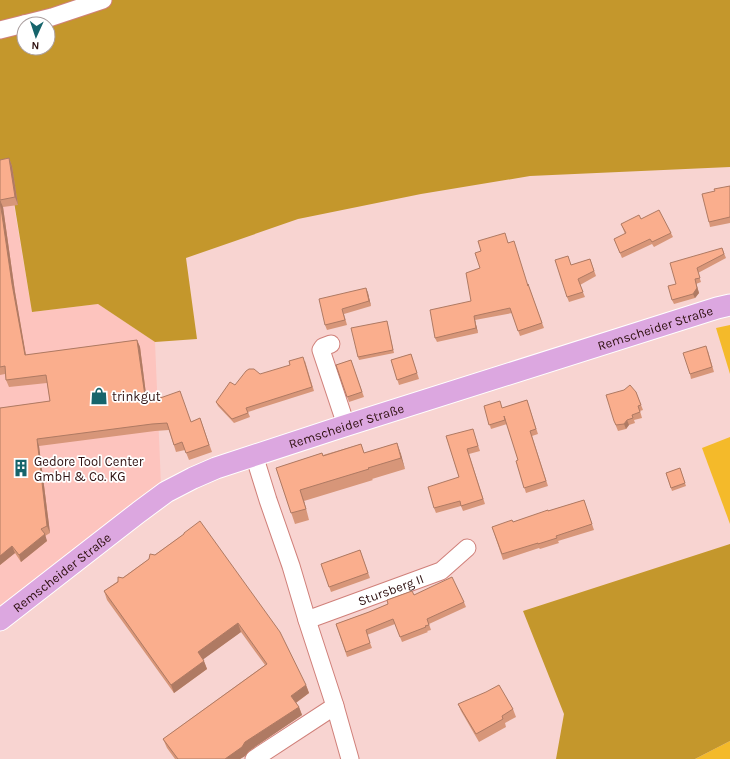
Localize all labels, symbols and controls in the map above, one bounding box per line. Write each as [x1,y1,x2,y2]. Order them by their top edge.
north arrow [16,16,56,56]
text: N [31,39,40,52]
street label: Remscheider Straße [595,302,715,353]
shop icon: trinkgut [89,386,109,406]
place label: trinkgut [112,389,161,404]
street label: Remscheider Straße [287,400,406,451]
place label: Gedore Tool Center GmbH & Co. KG [34,454,144,484]
building icon: Gedore Tool Center GmbH & Co. KG [11,458,31,478]
street label: Remscheider Straße [9,529,114,615]
street label: Stursberg II [356,571,425,608]

